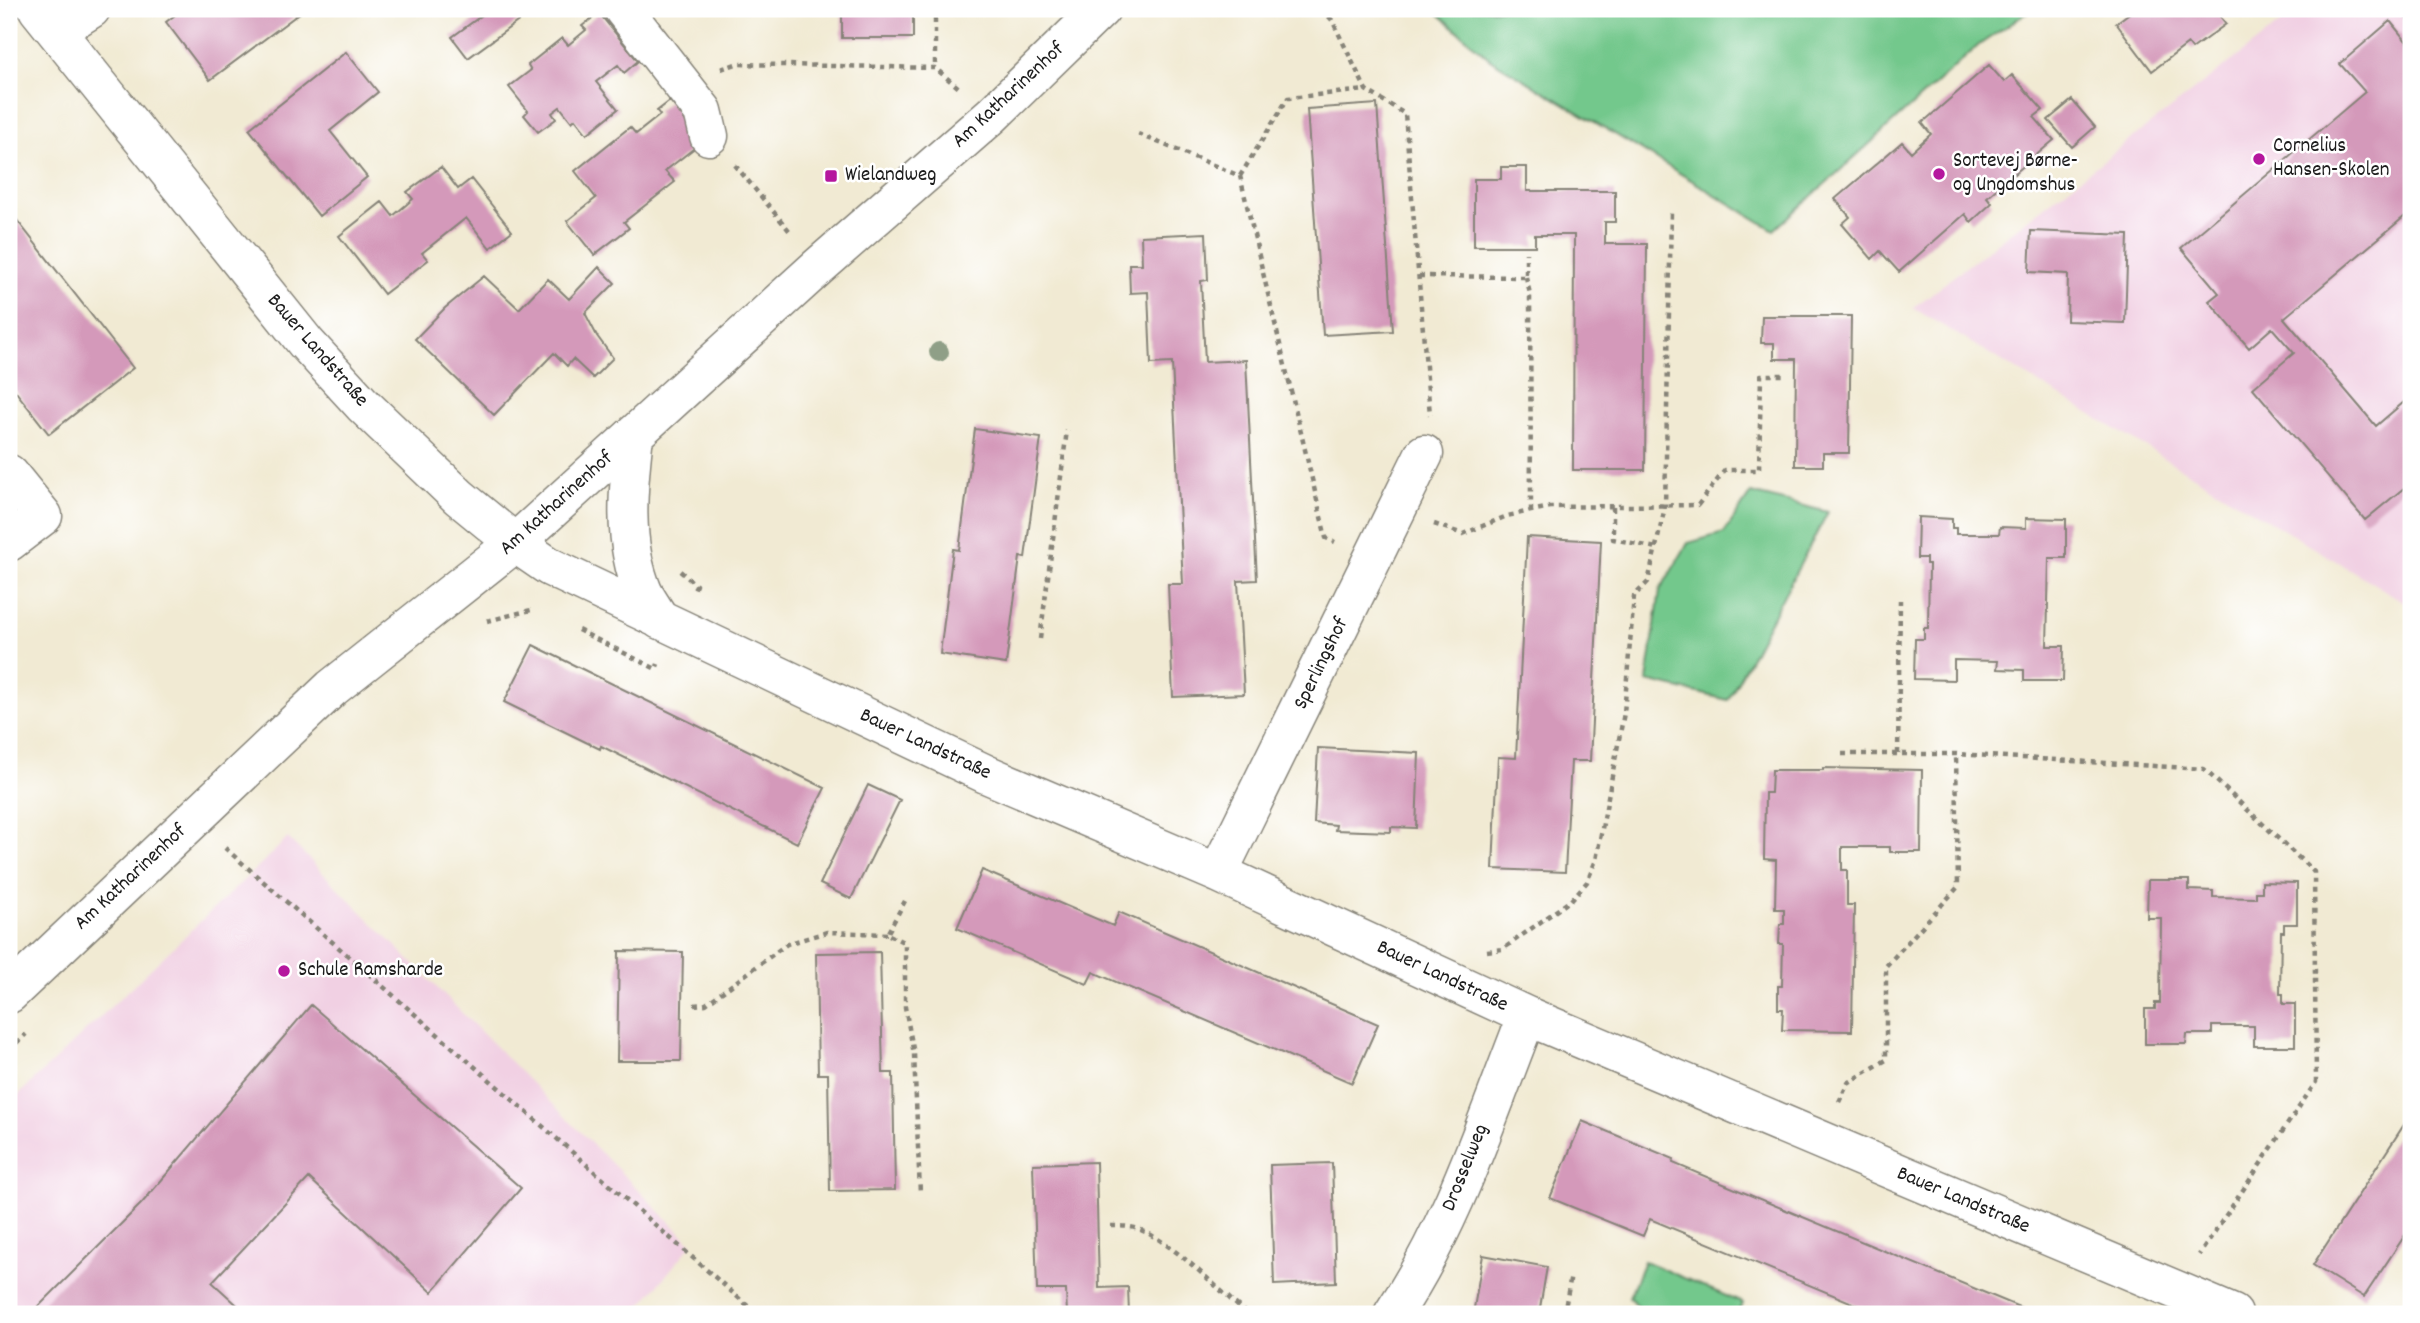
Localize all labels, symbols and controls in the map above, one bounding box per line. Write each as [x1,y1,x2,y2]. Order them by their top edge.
street label: Am Katharinenhof [946,35,1072,156]
place label: Cornelius Hansen-Skolen [2273,132,2389,186]
place label: Sortevej Børne- og Ungdomshus [1953,147,2078,201]
marker: Cornelius Hansen-Skolen [2251,151,2267,167]
place label: Wielandweg [845,161,937,191]
marker: Sortevej Børne- og Ungdomshus [1931,166,1947,182]
marker: Wielandweg [823,168,839,184]
street label: Bauer Landstraße [259,288,375,414]
street label: Am Katharinenhof [493,444,621,563]
street label: Sperlingshof [1287,612,1357,715]
street label: Bauer Landstraße [854,701,996,789]
street label: Am Katharinenhof [68,817,194,938]
street label: Bauer Landstraße [1371,933,1513,1021]
place label: Schule Ramsharde [298,956,443,986]
marker: Schule Ramsharde [276,963,292,979]
street label: Drosselweg [1435,1120,1497,1216]
street label: Bauer Landstraße [1892,1159,2034,1243]

